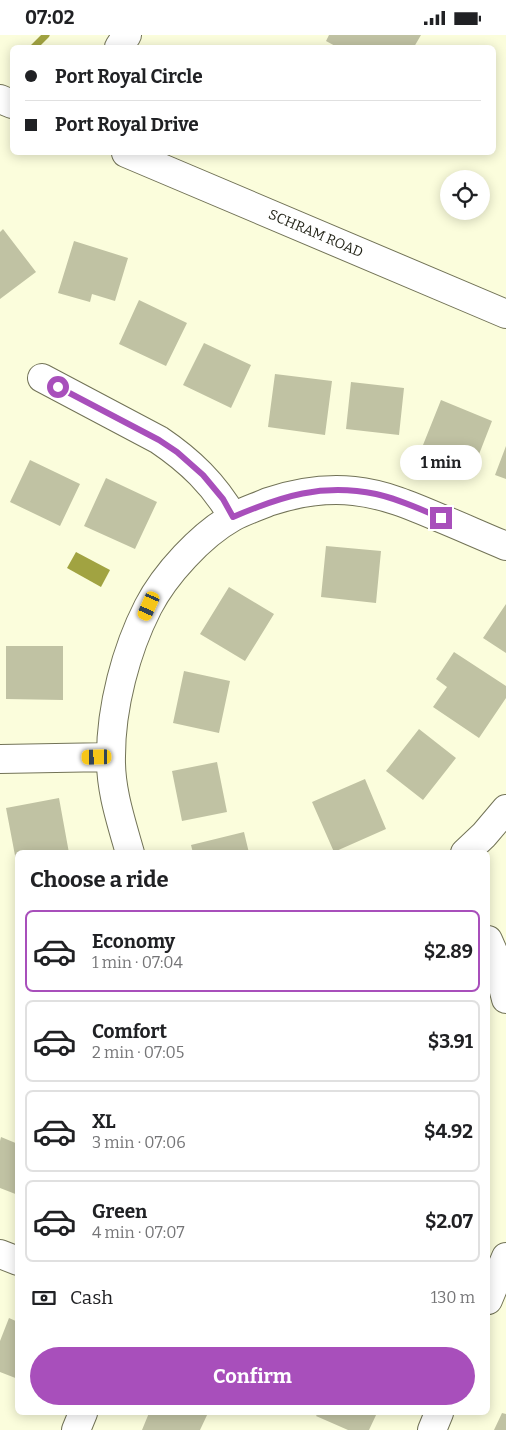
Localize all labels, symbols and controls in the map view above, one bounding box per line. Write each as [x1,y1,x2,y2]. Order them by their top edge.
text: 07:02 [25,6,74,29]
text: Port Royal Circle [55,65,203,88]
text: Port Royal Drive [55,113,199,136]
map controls [440,170,490,220]
button: locate [440,170,490,220]
street label: SCHRAM ROAD [266,206,366,261]
route start [47,376,69,398]
callout: 1 min [400,445,482,481]
text: 1 min [421,453,461,472]
route end [430,507,452,529]
car [136,589,161,623]
car [81,749,112,765]
text: Choose a ride [30,866,169,893]
icon: car [32,929,77,974]
text: Economy [92,930,175,953]
text: $2.89 [424,940,473,963]
text: 1 min · 07:04 [92,953,183,972]
icon: car [32,1019,77,1064]
text: Comfort [92,1020,167,1043]
text: $3.91 [428,1030,473,1053]
text: 2 min · 07:05 [92,1043,184,1062]
icon: car [32,1109,77,1154]
text: XL [92,1110,116,1133]
text: $4.92 [424,1120,473,1143]
text: 3 min · 07:06 [92,1133,186,1152]
icon: car [32,1199,77,1244]
text: Green [92,1200,147,1223]
text: $2.07 [425,1210,473,1233]
text: 4 min · 07:07 [92,1223,184,1242]
icon: cash [30,1284,58,1312]
text: Cash [70,1286,113,1309]
text: 130 m [431,1288,475,1307]
button: Confirm [30,1347,475,1405]

